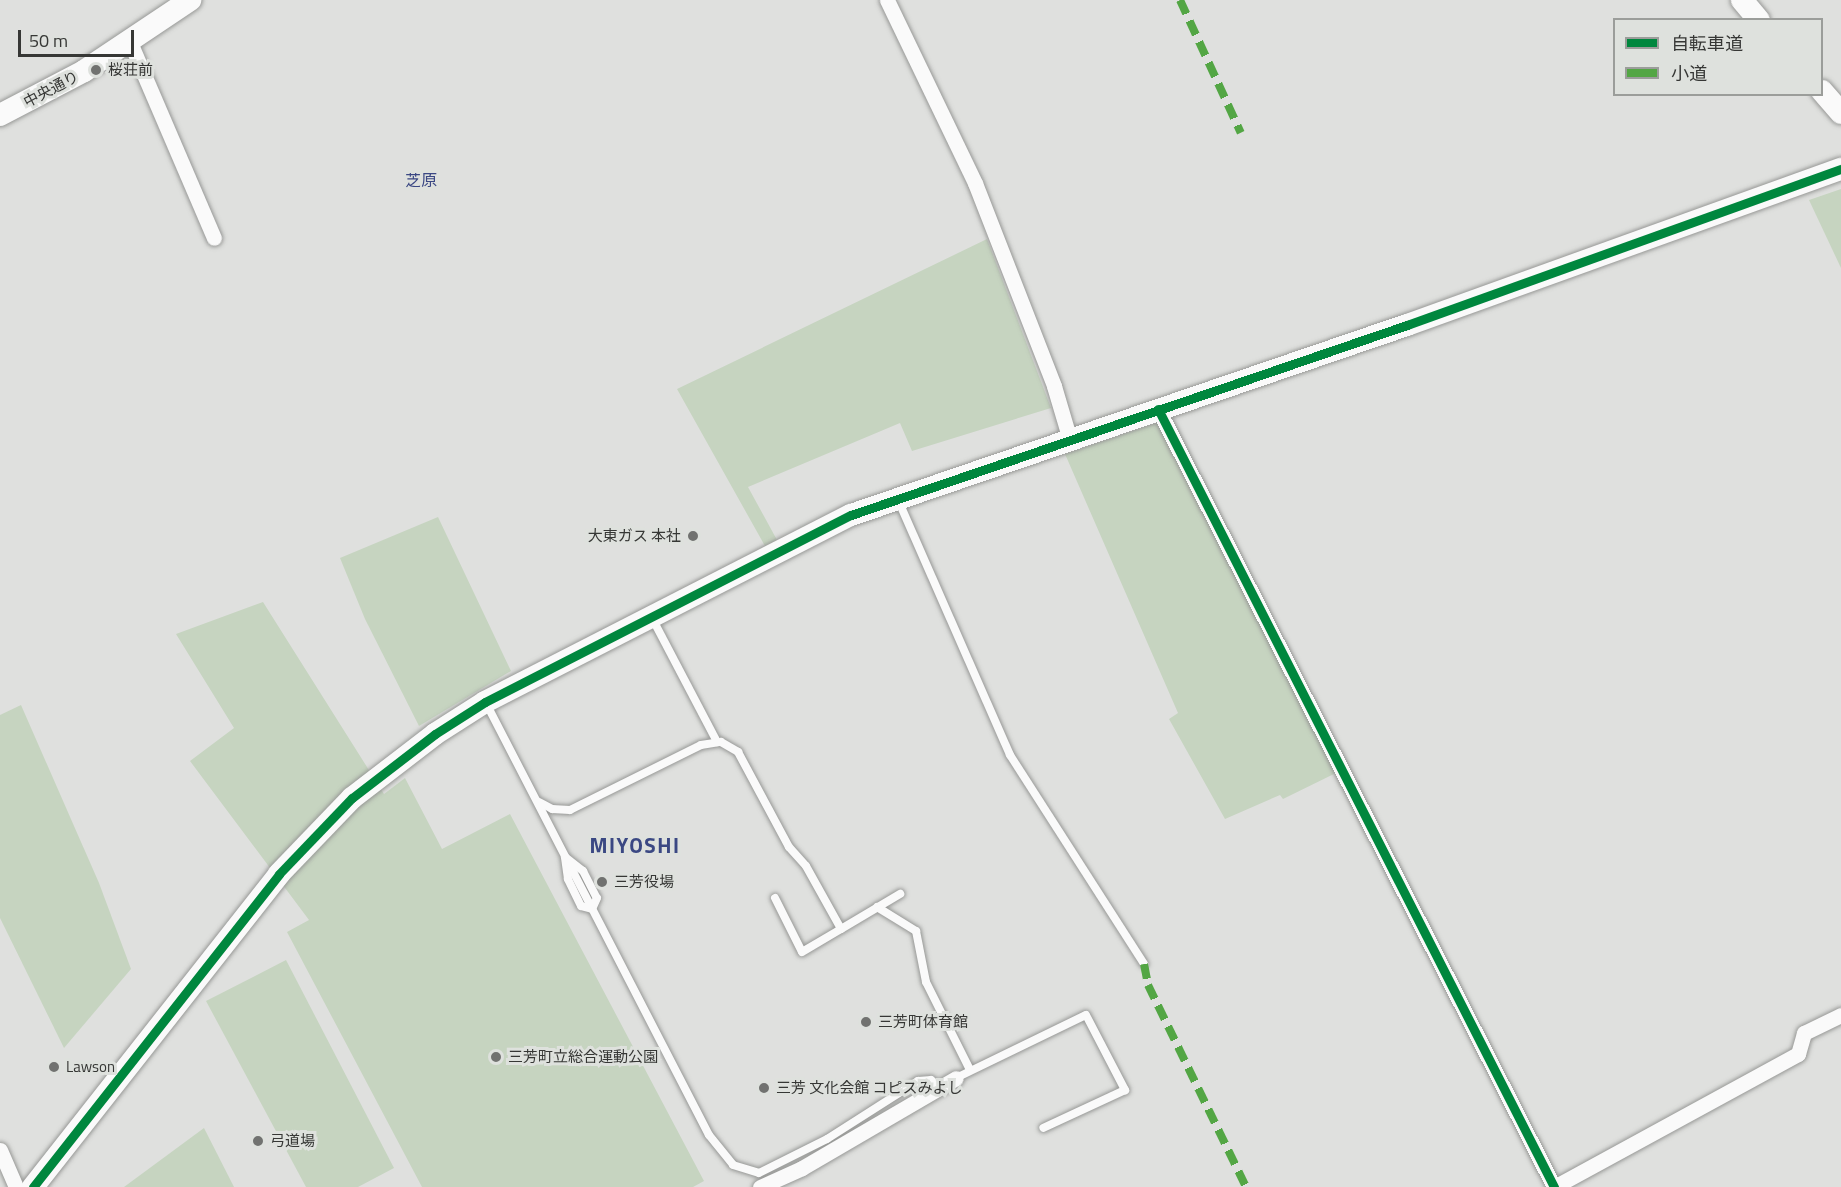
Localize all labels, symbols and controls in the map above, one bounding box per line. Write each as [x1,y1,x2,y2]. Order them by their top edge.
scale bar [21,18,136,56]
legend [1613,18,1823,96]
text: 50 m [29,27,68,54]
text: 自転車道 [1671,30,1743,57]
text: 小道 [1671,60,1707,87]
place label: 桜荘前 [108,61,153,79]
marker: 桜荘前 [89,63,103,77]
street label: 中央通り [20,67,82,111]
district label: 芝原 [405,170,437,190]
place label: 大東ガス 本社 [588,527,681,545]
marker: 大東ガス 本社 [686,529,700,543]
district label: MIYOSHI [590,832,680,858]
place label: 三芳役場 [614,873,674,891]
marker: 三芳役場 [595,875,609,889]
place label: 三芳町体育館 [878,1013,968,1031]
marker: 三芳町体育館 [859,1015,873,1029]
place label: 三芳町立総合運動公園 [508,1048,658,1066]
marker: 三芳町立総合運動公園 [489,1050,503,1064]
place label: Lawson [66,1058,115,1076]
marker: Lawson [47,1060,61,1074]
place label: 三芳 文化会館 コピスみよし [776,1079,963,1097]
marker: 三芳 文化会館 コピスみよし [757,1081,771,1095]
place label: 弓道場 [270,1132,315,1150]
marker: 弓道場 [251,1134,265,1148]

